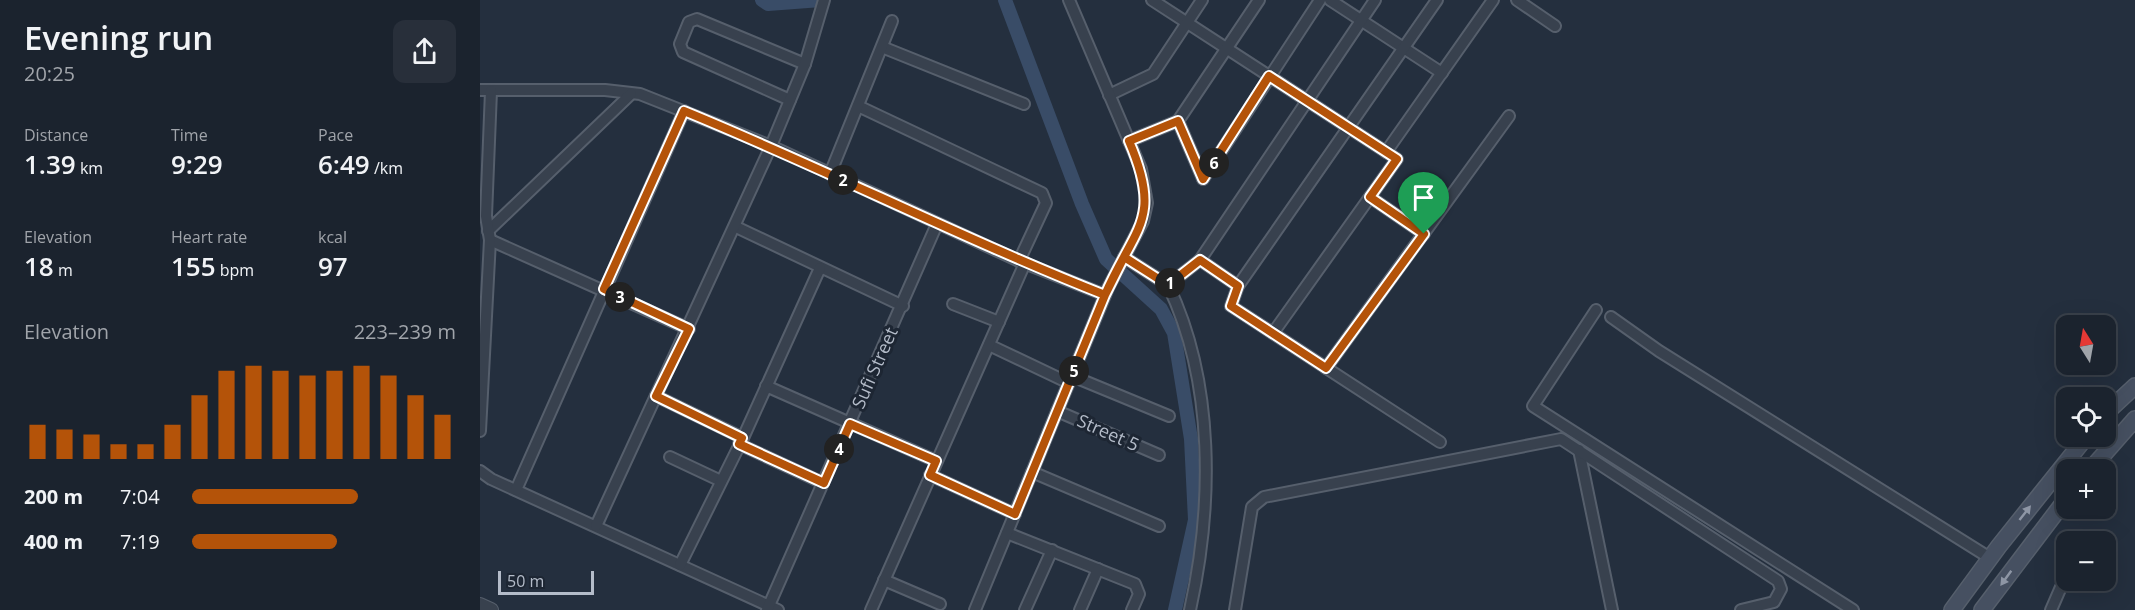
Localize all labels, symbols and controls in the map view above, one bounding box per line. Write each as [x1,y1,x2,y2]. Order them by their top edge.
text: Evening run [24,15,213,60]
button: share [393,20,456,83]
text: 20:25 [24,60,75,87]
text: Distance [24,124,88,146]
text: Time [171,124,208,146]
text: Pace [318,124,353,146]
text: 1.39 [24,146,76,182]
text: 9:29 [171,146,223,182]
text: 6:49 [318,146,370,182]
pin: 6 [1199,148,1229,178]
text: 6 [1209,152,1219,174]
text: km [76,157,103,179]
text: /km [370,157,403,179]
pin: 2 [828,165,858,195]
text: 2 [838,169,848,191]
pin [1398,172,1449,234]
icon: arrive [1407,181,1440,214]
text: Elevation [24,226,92,248]
text: Heart rate [171,226,247,248]
text: kcal [318,226,347,248]
text: 18 [24,248,54,284]
text: 155 [171,248,216,284]
text: 97 [318,248,348,284]
text: m [54,259,73,281]
text: bpm [216,259,254,281]
pin: 1 [1155,268,1185,298]
text: 1 [1165,272,1175,294]
pin: 3 [605,282,635,312]
text: 3 [615,286,625,308]
north arrow [2056,315,2116,375]
map controls [2056,315,2116,591]
text: Elevation [24,318,109,345]
text: 223–239 m [354,318,456,345]
street label: Sufi Street [846,323,903,412]
pin: 5 [1059,356,1089,386]
text: 5 [1069,360,1079,382]
button: locate [2056,387,2116,447]
street label: Street 5 [1074,408,1143,456]
pin: 4 [824,434,854,464]
text: 4 [834,438,844,460]
button: + [2056,459,2116,519]
text: 200 m [24,483,83,510]
text: 7:04 [120,483,160,510]
one-way arrow [2019,505,2031,520]
text: 400 m [24,528,83,555]
text: 7:19 [120,528,160,555]
button: − [2056,531,2116,591]
scale bar [498,568,594,596]
one-way arrow [2000,569,2012,585]
text: 50 m [507,570,544,592]

